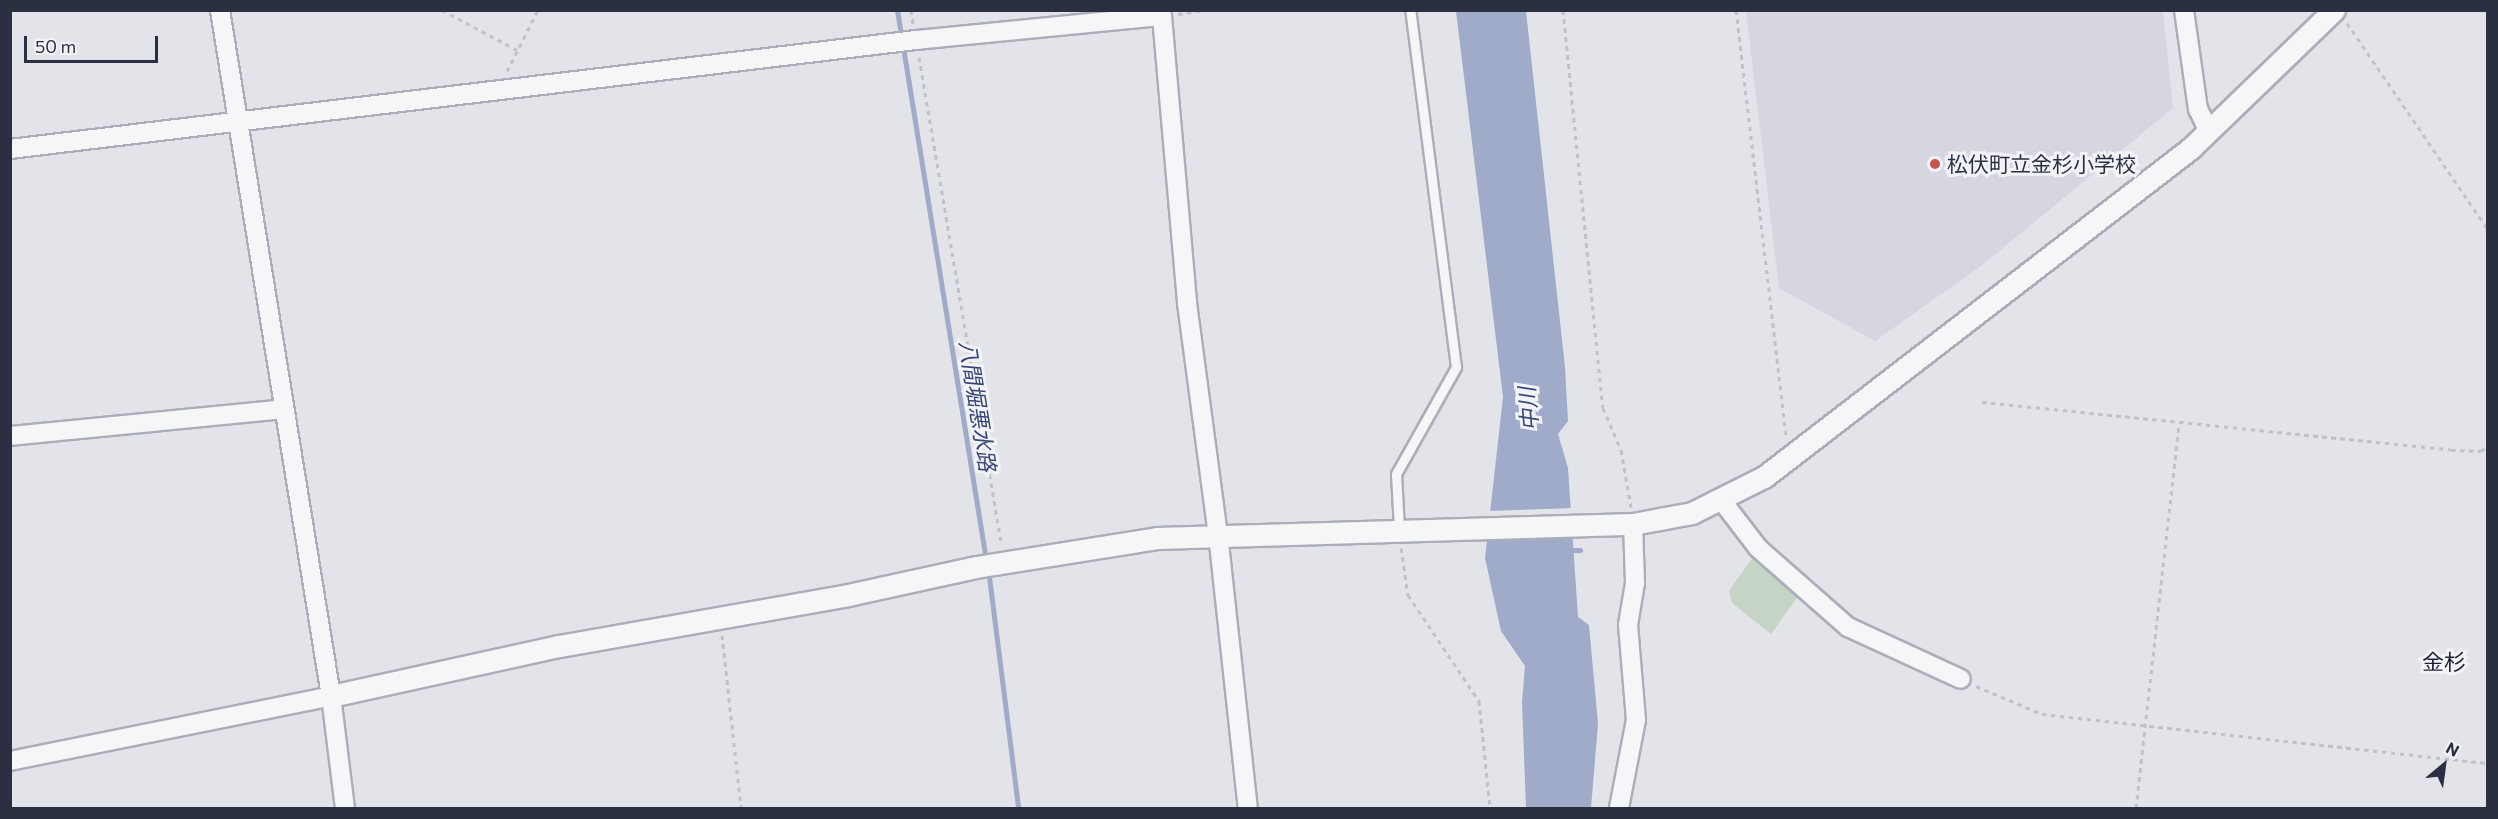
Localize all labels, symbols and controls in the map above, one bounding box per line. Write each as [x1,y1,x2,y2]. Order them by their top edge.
scale bar [27,24,160,62]
text: 50 m [35,35,76,57]
place label: 松伏町立金杉小学校 [1947,151,2136,177]
marker: 松伏町立金杉小学校 [1928,157,1942,171]
water label: 八間堀悪水路 [955,339,1001,473]
water label: 中川 [1513,386,1543,432]
district label: 金杉 [2422,649,2466,675]
north arrow [2414,735,2474,795]
text: N [2443,738,2463,760]

